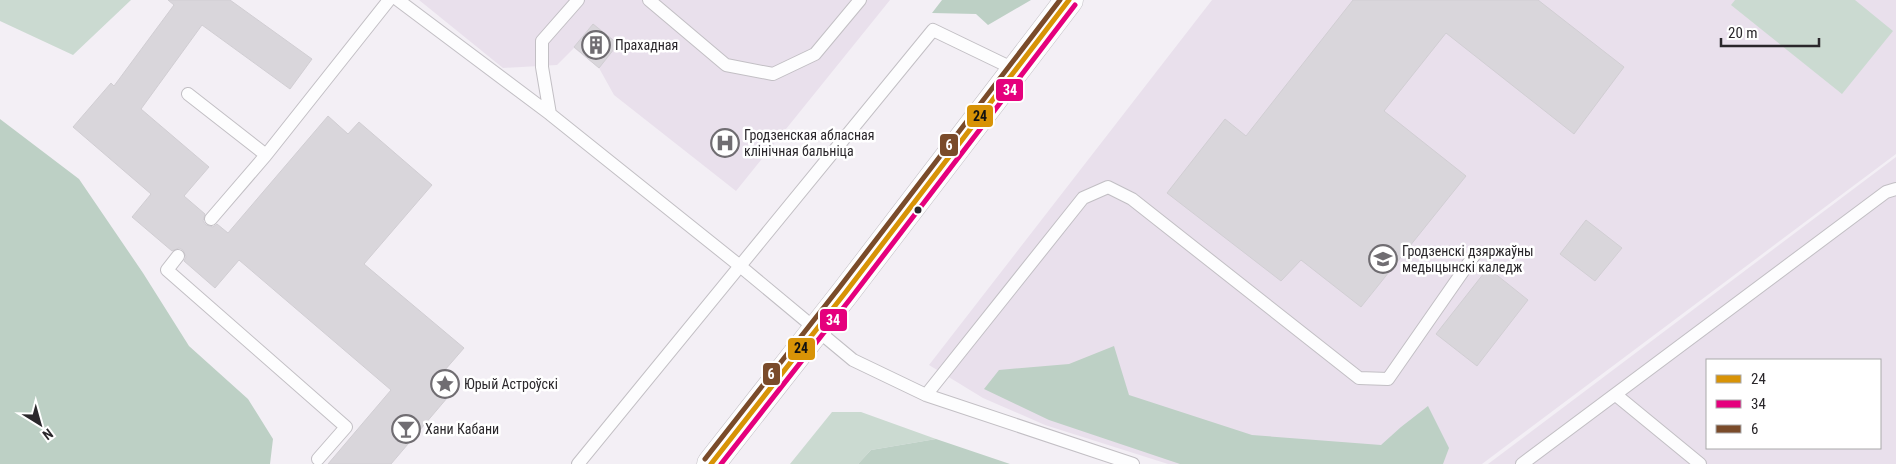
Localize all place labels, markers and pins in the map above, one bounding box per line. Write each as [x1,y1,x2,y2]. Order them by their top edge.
building icon: Прахадная [581,30,611,60]
place label: Прахадная [615,37,678,53]
place label: Гродзенская абласная клінічная бальніца [744,127,875,159]
hospital icon: Гродзенская абласная клінічная бальніца [710,128,740,158]
unlabelled marker [913,205,923,215]
place label: Гродзенскі дзяржаўны медыцынскі каледж [1402,243,1534,275]
school or university icon: Гродзенскі дзяржаўны медыцынскі каледж [1368,244,1398,274]
place icon: Юрый Астроўскі [430,369,460,399]
place label: Юрый Астроўскі [464,376,558,392]
bar icon: Хани Кабани [391,414,421,444]
place label: Хани Кабани [425,421,499,437]

